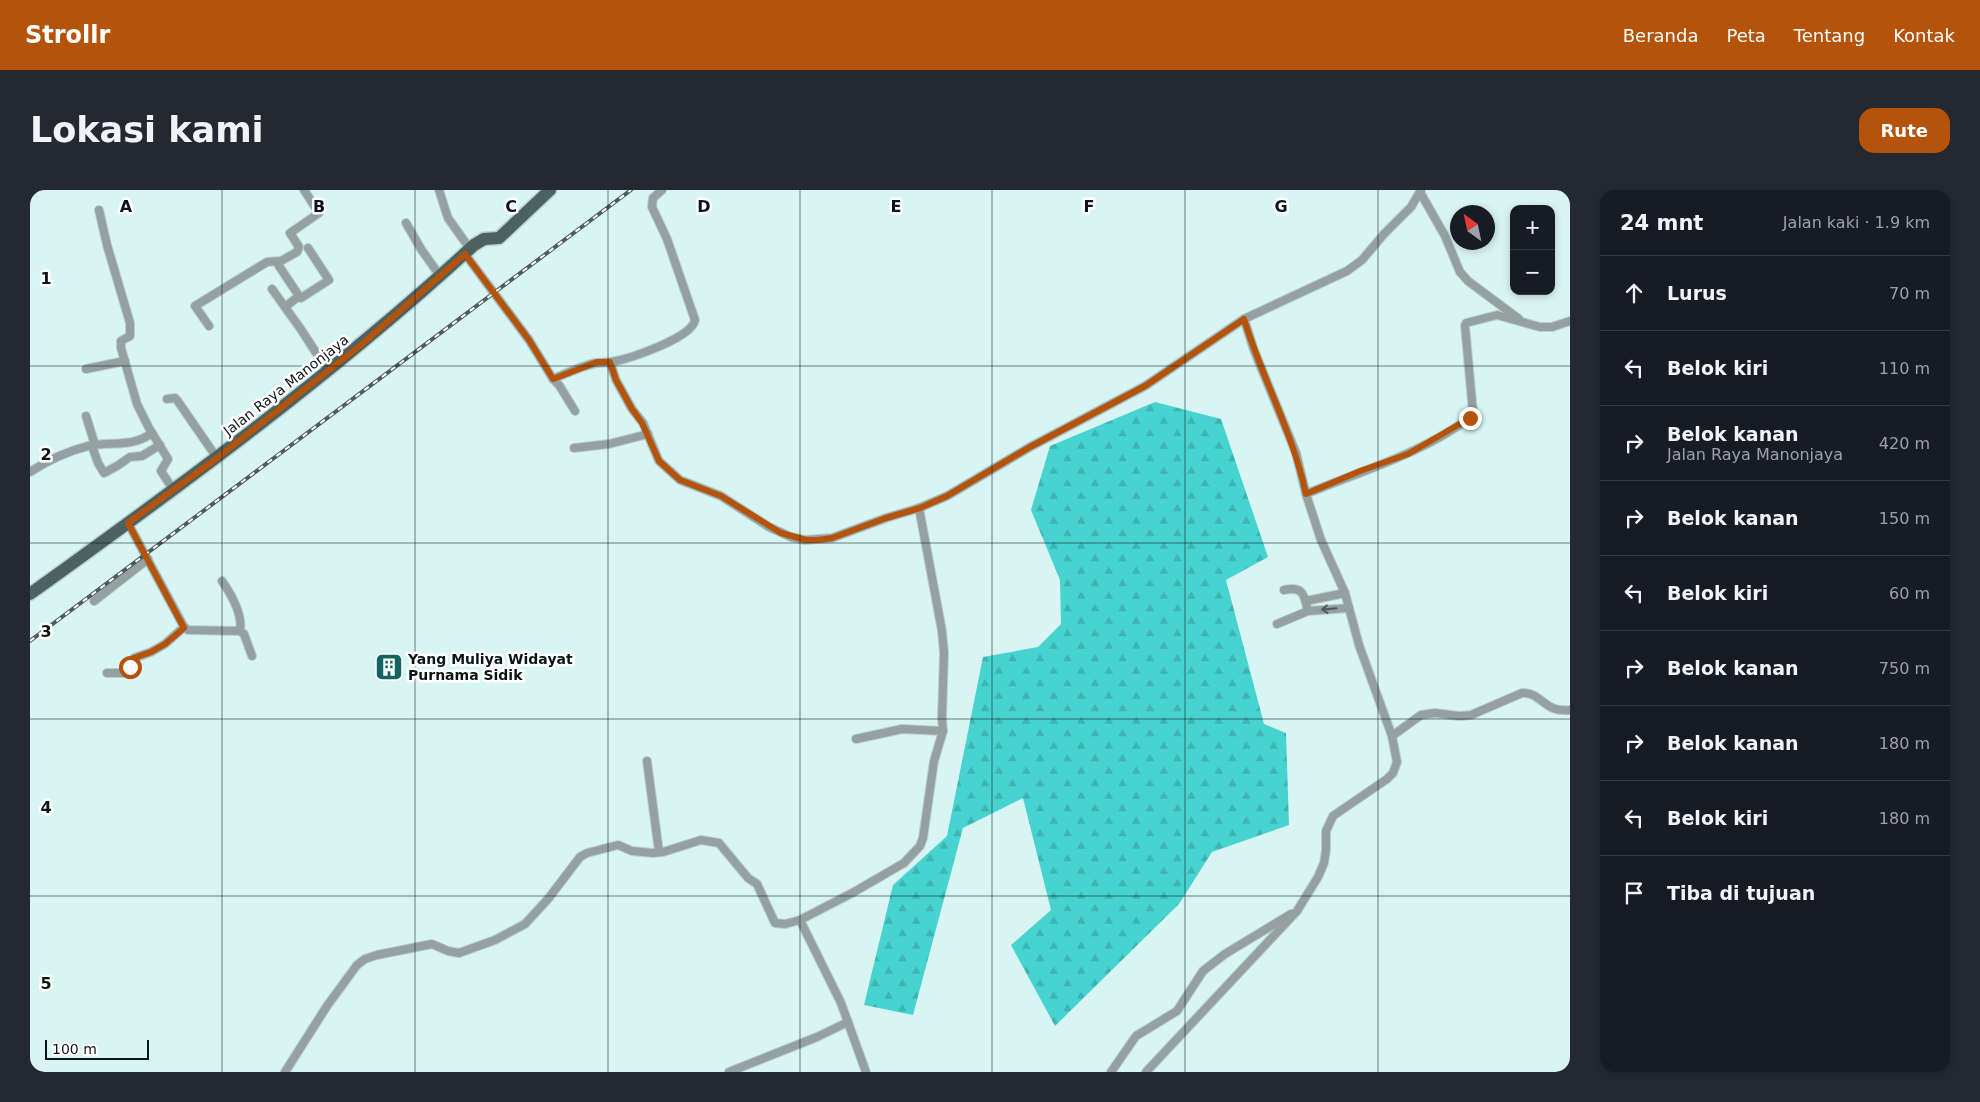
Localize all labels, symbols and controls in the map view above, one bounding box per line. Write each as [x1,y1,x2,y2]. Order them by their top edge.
text: Strollr [25,21,110,49]
text: Beranda [1623,25,1698,46]
text: Peta [1726,25,1766,46]
text: Tentang [1794,25,1865,46]
text: Kontak [1893,25,1955,46]
button: Rute [1859,108,1950,153]
text: Lokasi kami [30,110,264,150]
text: A [120,197,133,216]
text: B [313,197,325,216]
text: C [505,197,517,216]
text: D [697,197,711,216]
text: E [891,197,901,216]
text: F [1084,197,1094,216]
text: G [1274,197,1288,216]
north arrow [1450,205,1495,250]
map controls [1510,205,1555,295]
button: + [1510,205,1555,250]
text: 24 mnt [1620,211,1703,235]
text: Jalan kaki · 1.9 km [1783,213,1930,232]
button: − [1510,250,1555,295]
text: 1 [40,269,52,288]
icon: ahead [1620,279,1648,307]
text: Lurus [1667,282,1727,304]
text: 70 m [1889,284,1930,303]
street label: Jalan Raya Manonjaya [220,331,352,439]
icon: left [1620,354,1648,382]
text: Belok kiri [1667,357,1768,379]
text: 110 m [1879,359,1930,378]
route end [1459,407,1482,430]
text: Belok kanan [1667,423,1799,445]
icon: right [1620,429,1648,457]
text: 420 m [1879,434,1930,453]
text: 2 [40,445,52,464]
text: Jalan Raya Manonjaya [1667,445,1843,464]
icon: right [1620,504,1648,532]
text: Belok kanan [1667,507,1799,529]
text: 150 m [1879,509,1930,528]
icon: left [1620,579,1648,607]
text: Belok kiri [1667,582,1768,604]
text: 60 m [1889,584,1930,603]
one-way arrow [1321,605,1337,614]
text: 3 [40,622,52,641]
place label: Yang Muliya Widayat Purnama Sidik [407,651,573,683]
building icon: Yang Muliya Widayat Purnama Sidik [374,652,404,682]
icon: right [1620,654,1648,682]
route start [119,656,142,679]
text: Belok kanan [1667,657,1799,679]
text: 750 m [1879,659,1930,678]
icon: right [1620,729,1648,757]
text: Belok kanan [1667,732,1799,754]
text: 180 m [1879,734,1930,753]
text: 4 [40,798,52,817]
icon: left [1620,804,1648,832]
text: Belok kiri [1667,807,1768,829]
text: 180 m [1879,809,1930,828]
icon: arrive [1620,879,1648,907]
text: Tiba di tujuan [1667,882,1815,904]
text: 5 [40,974,52,993]
scale bar [45,1037,149,1060]
text: 100 m [52,1041,97,1057]

